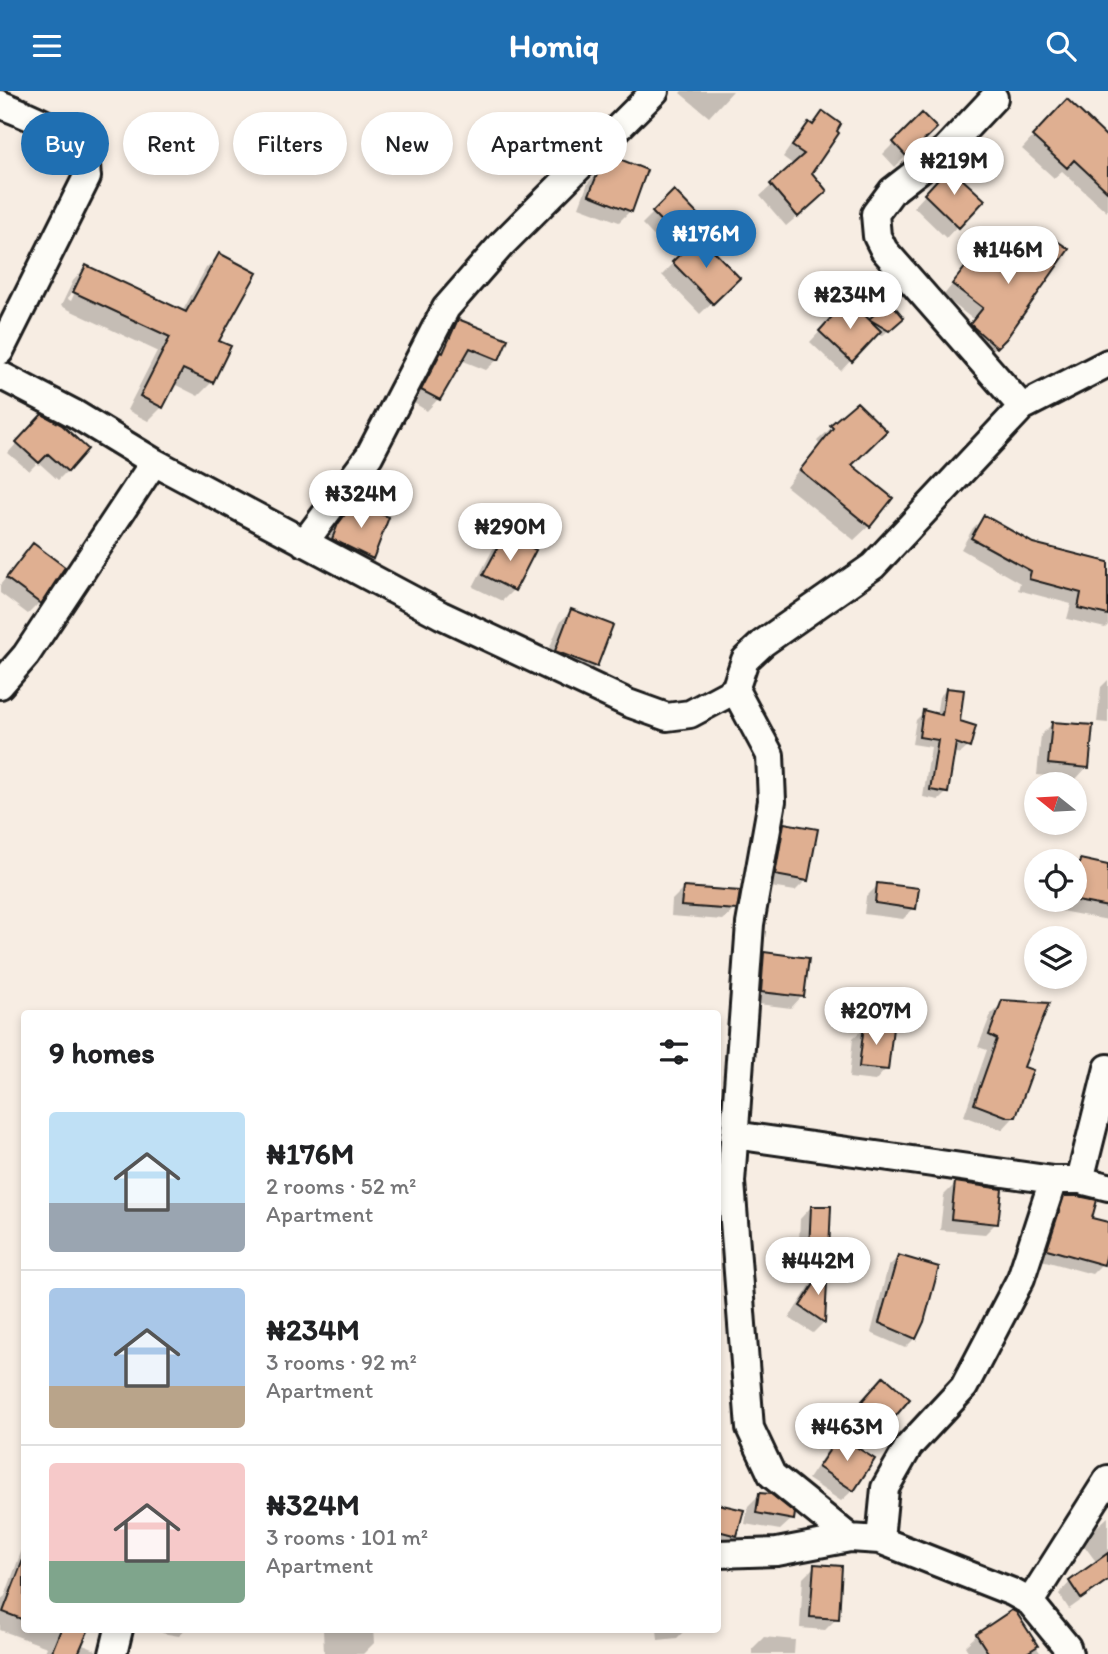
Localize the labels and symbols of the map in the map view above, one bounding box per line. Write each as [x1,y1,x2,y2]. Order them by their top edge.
pin: ₦219M [905,137,1003,197]
pin: ₦176M [657,211,755,270]
pin: ₦146M [959,227,1057,286]
pin: ₦234M [801,271,899,331]
pin: ₦324M [312,471,410,530]
pin: ₦290M [461,503,559,563]
north arrow [1024,772,1087,835]
pin: ₦207M [827,988,925,1047]
pin: ₦442M [769,1237,867,1297]
pin: ₦463M [798,1403,896,1463]

